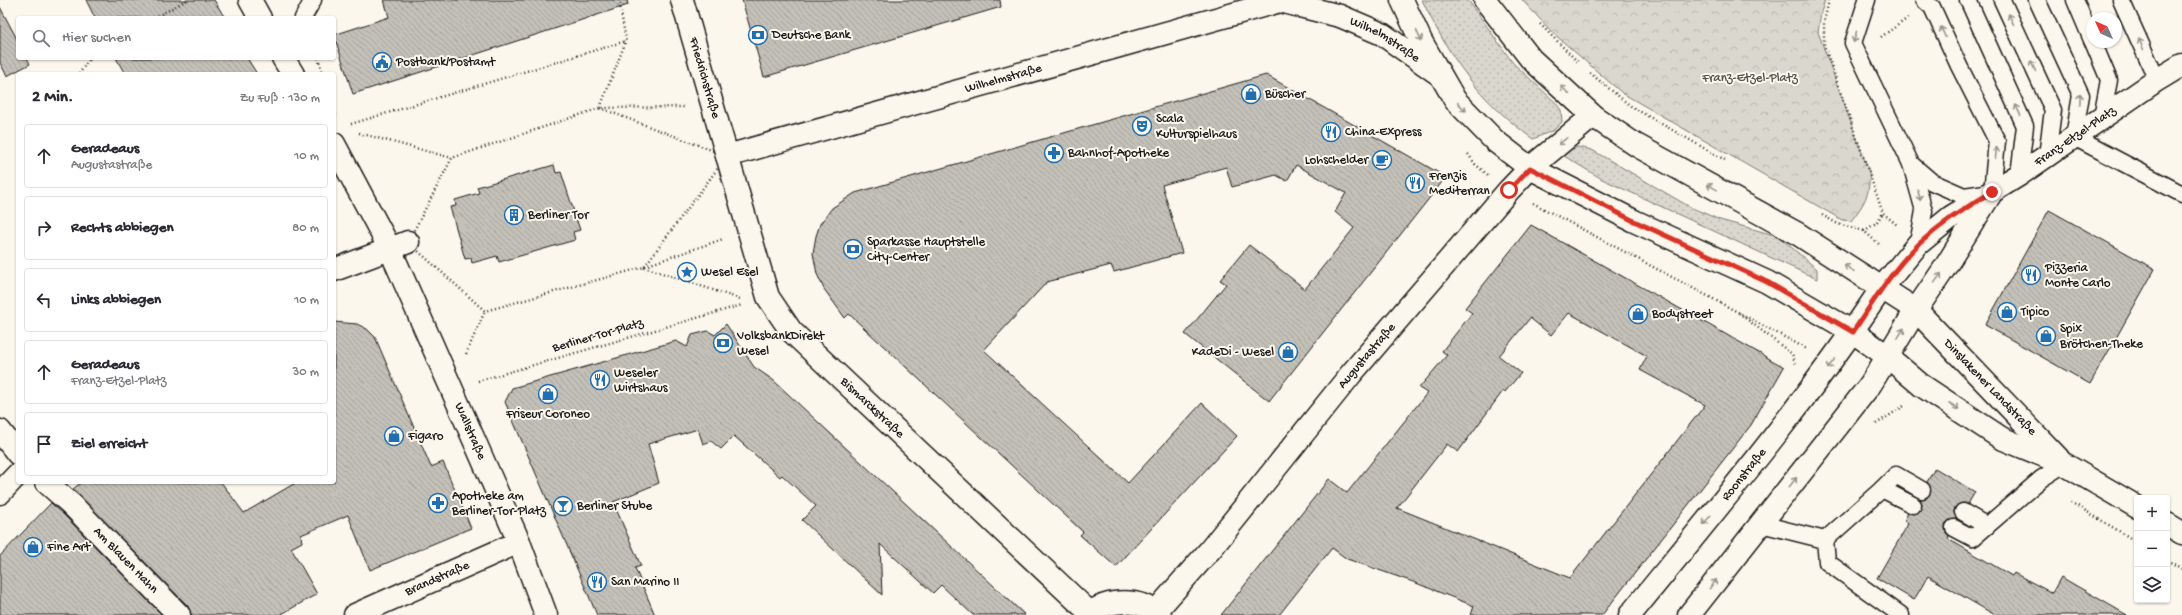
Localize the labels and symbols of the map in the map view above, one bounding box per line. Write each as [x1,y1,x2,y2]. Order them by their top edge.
north arrow [2086,12,2122,48]
one-way arrow [2007,13,2014,25]
street label: Wilhelmstraße [1347,14,1423,66]
bank icon: Deutsche Bank [747,24,769,46]
one-way arrow [1939,26,1946,38]
place label: Deutsche Bank [771,28,852,43]
one-way arrow [1415,29,1423,41]
one-way arrow [1851,31,1858,44]
street label: Friedrichstraße [685,34,723,120]
one-way arrow [2137,39,2144,51]
public building icon: Postbank/Postamt [371,51,393,73]
place label: Postbank/Postamt [395,55,497,70]
one-way arrow [2029,60,2036,72]
street label: Wilhelmstraße [963,61,1044,96]
park label: Franz-Etzel-Platz [1701,71,1799,86]
shop icon: Büscher [1240,83,1262,105]
one-way arrow [1560,85,1570,95]
place label: Büscher [1264,87,1307,102]
one-way arrow [2076,92,2083,105]
one-way arrow [1457,102,1467,112]
street label: Franz-Etzel-Platz [2031,102,2120,170]
one-way arrow [2014,104,2021,116]
place label: Scala Kulturspielhaus [1156,112,1238,142]
theatre icon: Scala Kulturspielhaus [1131,115,1153,137]
restaurant icon: China-Express [1320,121,1342,143]
place label: China-Express [1345,125,1423,140]
one-way arrow [1558,136,1569,145]
pharmacy icon: Bahnhof-Apotheke [1043,142,1065,164]
place label: Bahnhof-Apotheke [1067,146,1169,161]
one-way arrow [1992,147,1999,160]
cafe icon: Lohschelder [1371,149,1393,171]
place label: Lohschelder [1305,153,1369,168]
place label: Frenzis Mediterran [1428,169,1491,199]
restaurant icon: Frenzis Mediterran [1404,172,1426,194]
route start [1500,181,1518,199]
one-way arrow [1706,183,1718,190]
route end [1983,183,2001,201]
one-way arrow [1916,188,1923,201]
building icon: Berliner Tor [503,204,525,226]
place label: Berliner Tor [527,208,590,223]
place label: Sparkasse Hauptstelle City-Center [867,235,986,265]
bank icon: Sparkasse Hauptstelle City-Center [842,238,864,260]
place icon: Wesel Esel [676,261,698,283]
place label: Pizzeria Monte Carlo [2044,261,2111,291]
one-way arrow [1844,264,1855,272]
restaurant icon: Pizzeria Monte Carlo [2020,264,2042,286]
place label: Wesel Esel [701,265,759,280]
one-way arrow [1934,273,1942,284]
shop icon: Tipico [1996,301,2018,323]
shop icon: Bodystreet [1627,303,1649,325]
place label: Tipico [2020,305,2049,320]
place label: Bodystreet [1651,307,1715,322]
street label: Berliner-Tor-Platz [550,315,646,356]
street label: Augustastraße [1335,320,1399,392]
place label: Spix Brötchen-Theke [2059,322,2143,352]
shop icon: Spix Brötchen-Theke [2035,325,2057,347]
one-way arrow [1898,327,1906,339]
place label: VolksbankDirekt Wesel [736,329,826,359]
bank icon: VolksbankDirekt Wesel [712,332,734,354]
street label: Dinslakener Landstraße [1940,335,2040,439]
shop icon: KadeDi - Wesel [1277,341,1299,363]
place label: KadeDi - Wesel [1192,345,1274,360]
one-way arrow [1827,358,1835,369]
place label: Weseler Wirtshaus [614,366,669,396]
restaurant icon: Weseler Wirtshaus [589,369,611,391]
street label: Bismarckstraße [837,373,908,441]
shop icon: Friseur Coroneo [537,383,559,405]
street label: Wallstraße [451,400,489,462]
one-way arrow [1948,402,1959,410]
place label: Friseur Coroneo [505,407,590,422]
shop icon: Figaro [383,425,405,447]
place label: Figaro [407,429,444,444]
street label: Roonstraße [1719,445,1770,504]
one-way arrow [1789,477,1798,488]
place label: Apotheke am Berliner-Tor-Platz [451,489,547,519]
pharmacy icon: Apotheke am Berliner-Tor-Platz [427,492,449,514]
bar icon: Berliner Stube [552,495,574,517]
place label: Berliner Stube [576,499,653,514]
one-way arrow [1703,515,1711,526]
street label: Am Blauen Hahn [90,524,162,597]
shop icon: Fine Art [22,536,44,558]
place label: Fine Art [46,540,92,555]
street label: Brandstraße [402,557,472,600]
restaurant icon: San Marino II [586,571,608,593]
place label: San Marino II [611,575,679,590]
one-way arrow [1709,579,1718,590]

